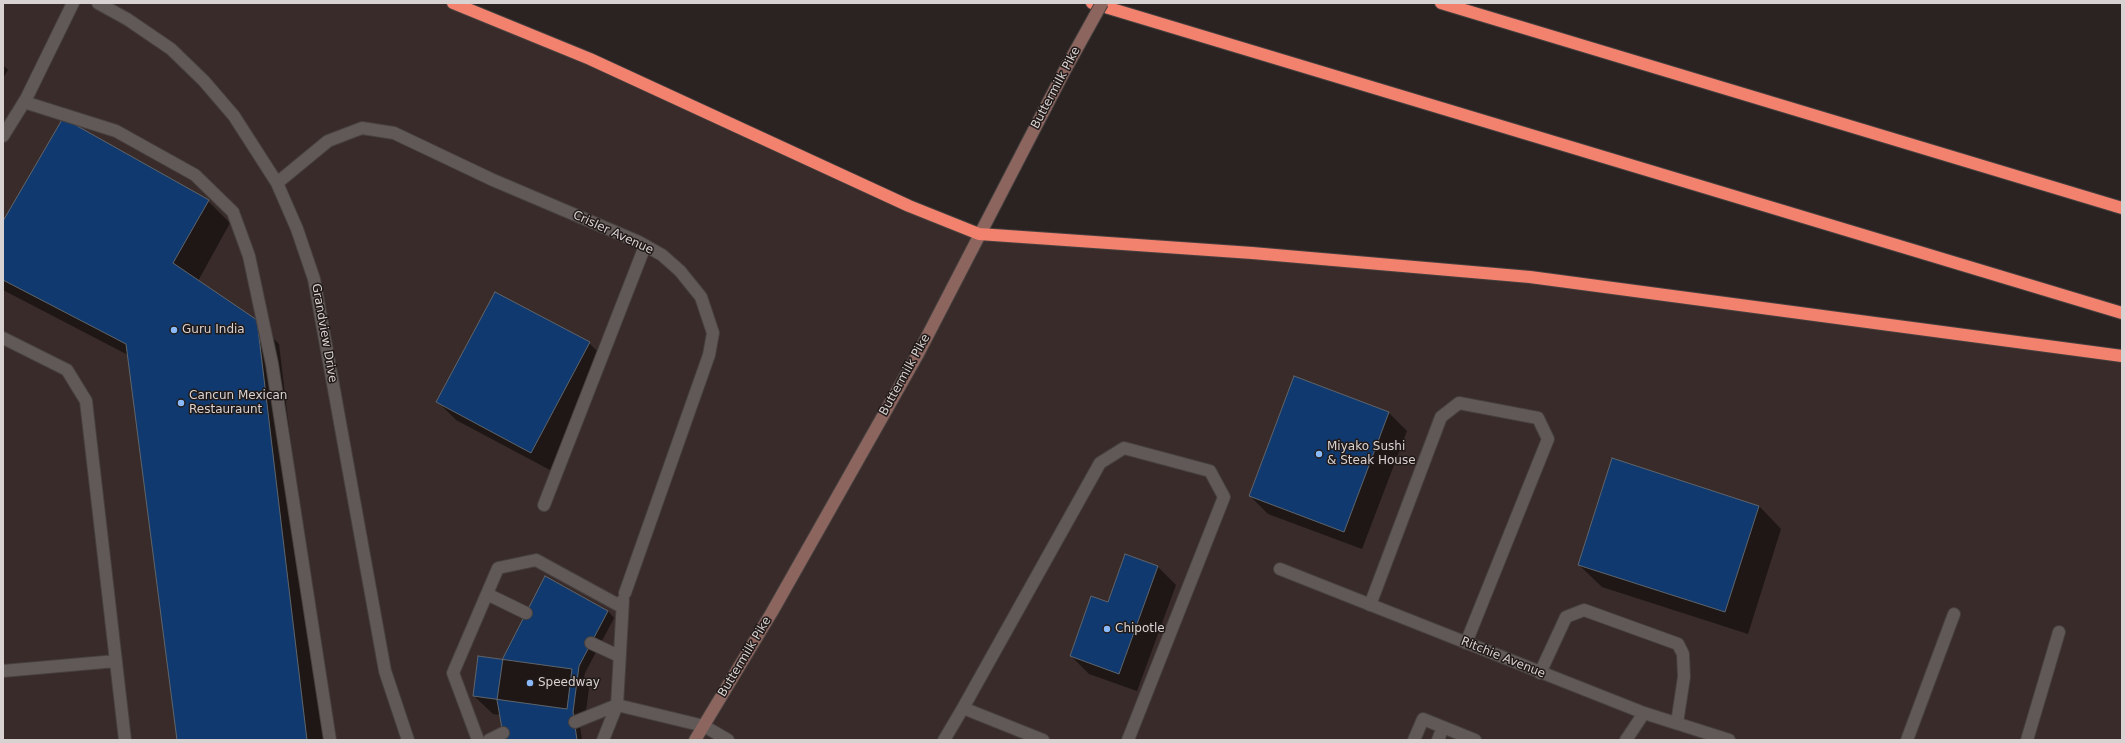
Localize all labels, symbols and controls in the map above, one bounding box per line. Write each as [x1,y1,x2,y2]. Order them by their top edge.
street label: Buttermilk Pike [1028,45,1084,131]
street label: Crisler Avenue [571,208,655,258]
street label: Grandview Drive [308,282,340,384]
place label: Guru India [182,323,245,337]
marker: Guru India [169,325,179,335]
street label: Buttermilk Pike [877,332,933,418]
place label: Cancun Mexican Restauraunt [189,389,287,417]
marker: Cancun Mexican Restauraunt [176,398,186,408]
place label: Miyako Sushi & Steak House [1327,440,1416,468]
marker: Miyako Sushi & Steak House [1314,449,1324,459]
street label: Buttermilk Pike [715,614,775,700]
place label: Chipotle [1115,622,1165,636]
marker: Chipotle [1102,624,1112,634]
street label: Ritchie Avenue [1459,635,1547,681]
place label: Speedway [538,676,600,690]
marker: Speedway [525,678,535,688]

